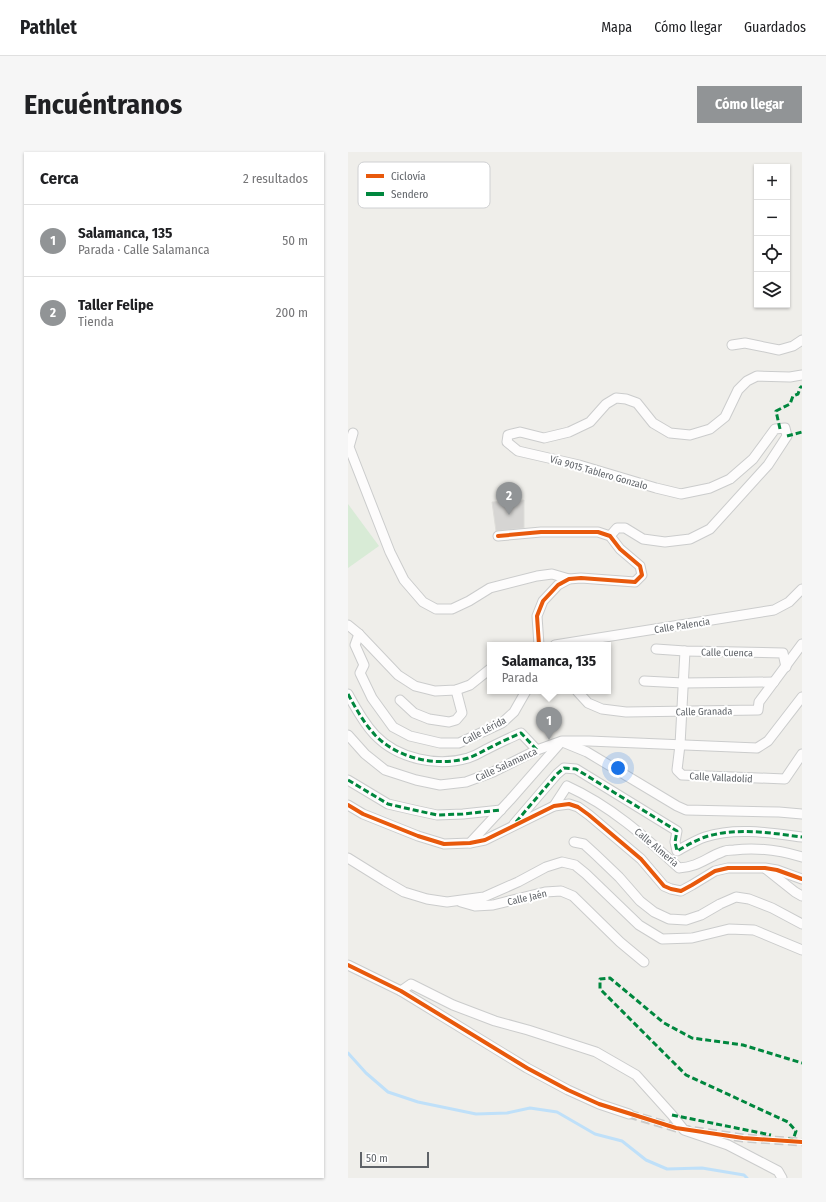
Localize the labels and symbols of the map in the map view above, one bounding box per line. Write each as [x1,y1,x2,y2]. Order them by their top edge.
legend [358,162,490,208]
text: Ciclovía [391,170,426,183]
text: Sendero [391,188,429,201]
street label: Vía 9015 Tablero Gonzalo [548,452,649,493]
pin: 2 [496,482,522,515]
street label: Calle Palencia [653,616,711,636]
street label: Calle Cuenca [701,647,753,659]
street label: Calle Granada [676,706,732,718]
pin: 1 [536,707,562,740]
street label: Calle Lérida [461,714,508,747]
street label: Calle Salamanca [474,745,539,784]
your location [608,758,628,778]
street label: Calle Valladolid [689,770,753,786]
street label: Calle Almería [632,825,682,870]
street label: Calle Jaén [506,888,548,908]
scale bar [360,1150,429,1169]

